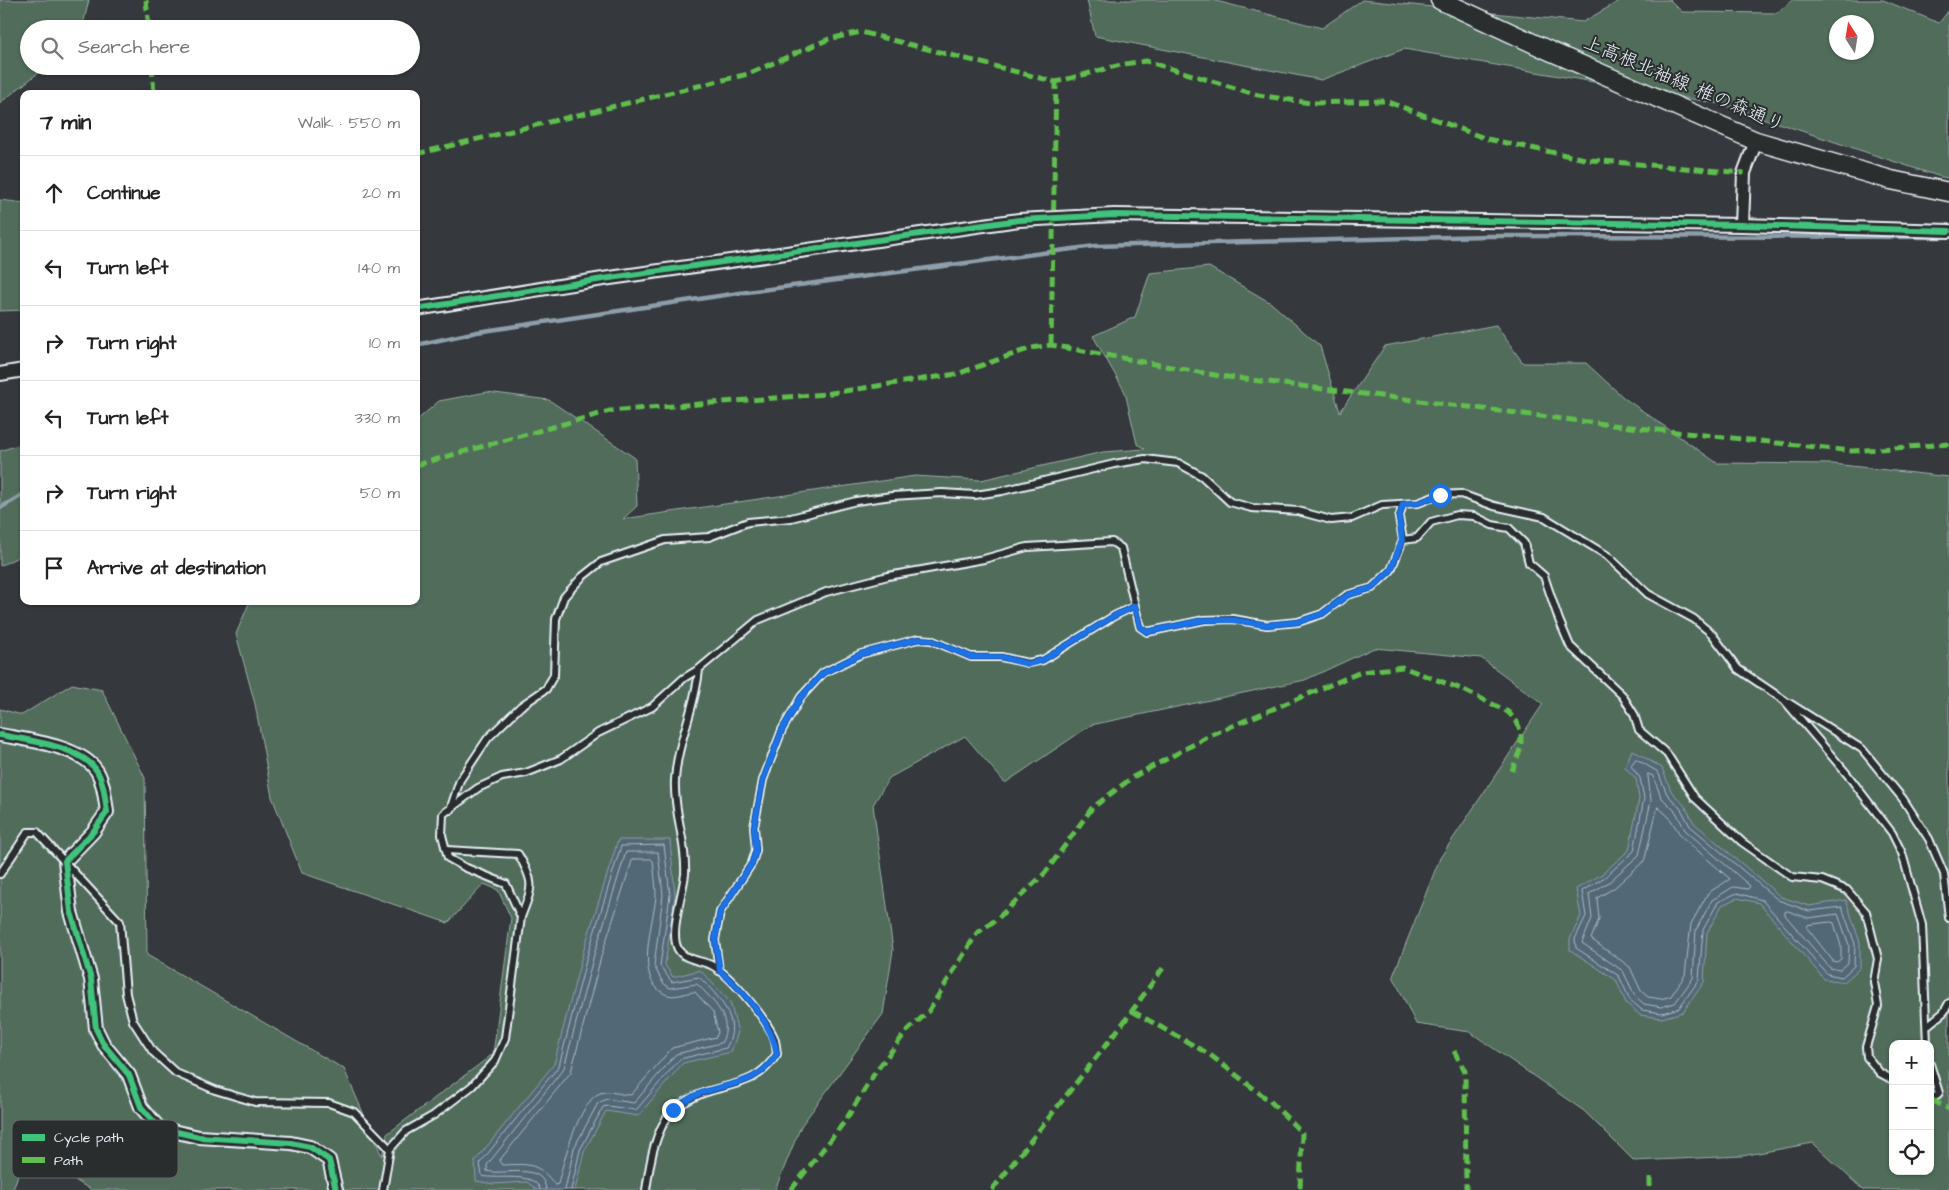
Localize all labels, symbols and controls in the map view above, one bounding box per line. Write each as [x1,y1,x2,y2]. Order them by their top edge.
north arrow [1829,15,1874,60]
search box [20,20,420,75]
street label: 上高根北袖線 椎の森通り [1579,29,1789,139]
icon: search [38,34,66,62]
text: Search here [78,34,190,61]
text: 7 min [40,108,91,137]
text: Walk · 550 m [298,112,400,134]
icon: ahead [40,179,68,207]
text: Continue [87,180,161,207]
text: 20 m [362,182,400,204]
icon: left [40,254,68,282]
text: Turn left [87,255,168,282]
text: 140 m [358,257,400,279]
icon: right [40,329,68,357]
text: Turn right [87,330,176,357]
text: 10 m [369,332,400,354]
icon: left [40,404,68,432]
text: Turn left [87,405,168,432]
text: 330 m [355,407,400,429]
icon: right [40,479,68,507]
text: Turn right [87,480,176,507]
text: 50 m [360,482,400,504]
route start [1429,484,1452,507]
icon: arrive [40,554,68,582]
text: Arrive at destination [87,555,266,582]
map controls [1889,1040,1934,1175]
button: + [1889,1040,1934,1085]
button: − [1889,1085,1934,1130]
route end [662,1099,685,1122]
legend [12,1120,178,1178]
text: Cycle path [54,1128,123,1148]
button: locate [1889,1130,1934,1175]
text: Path [54,1151,83,1171]

